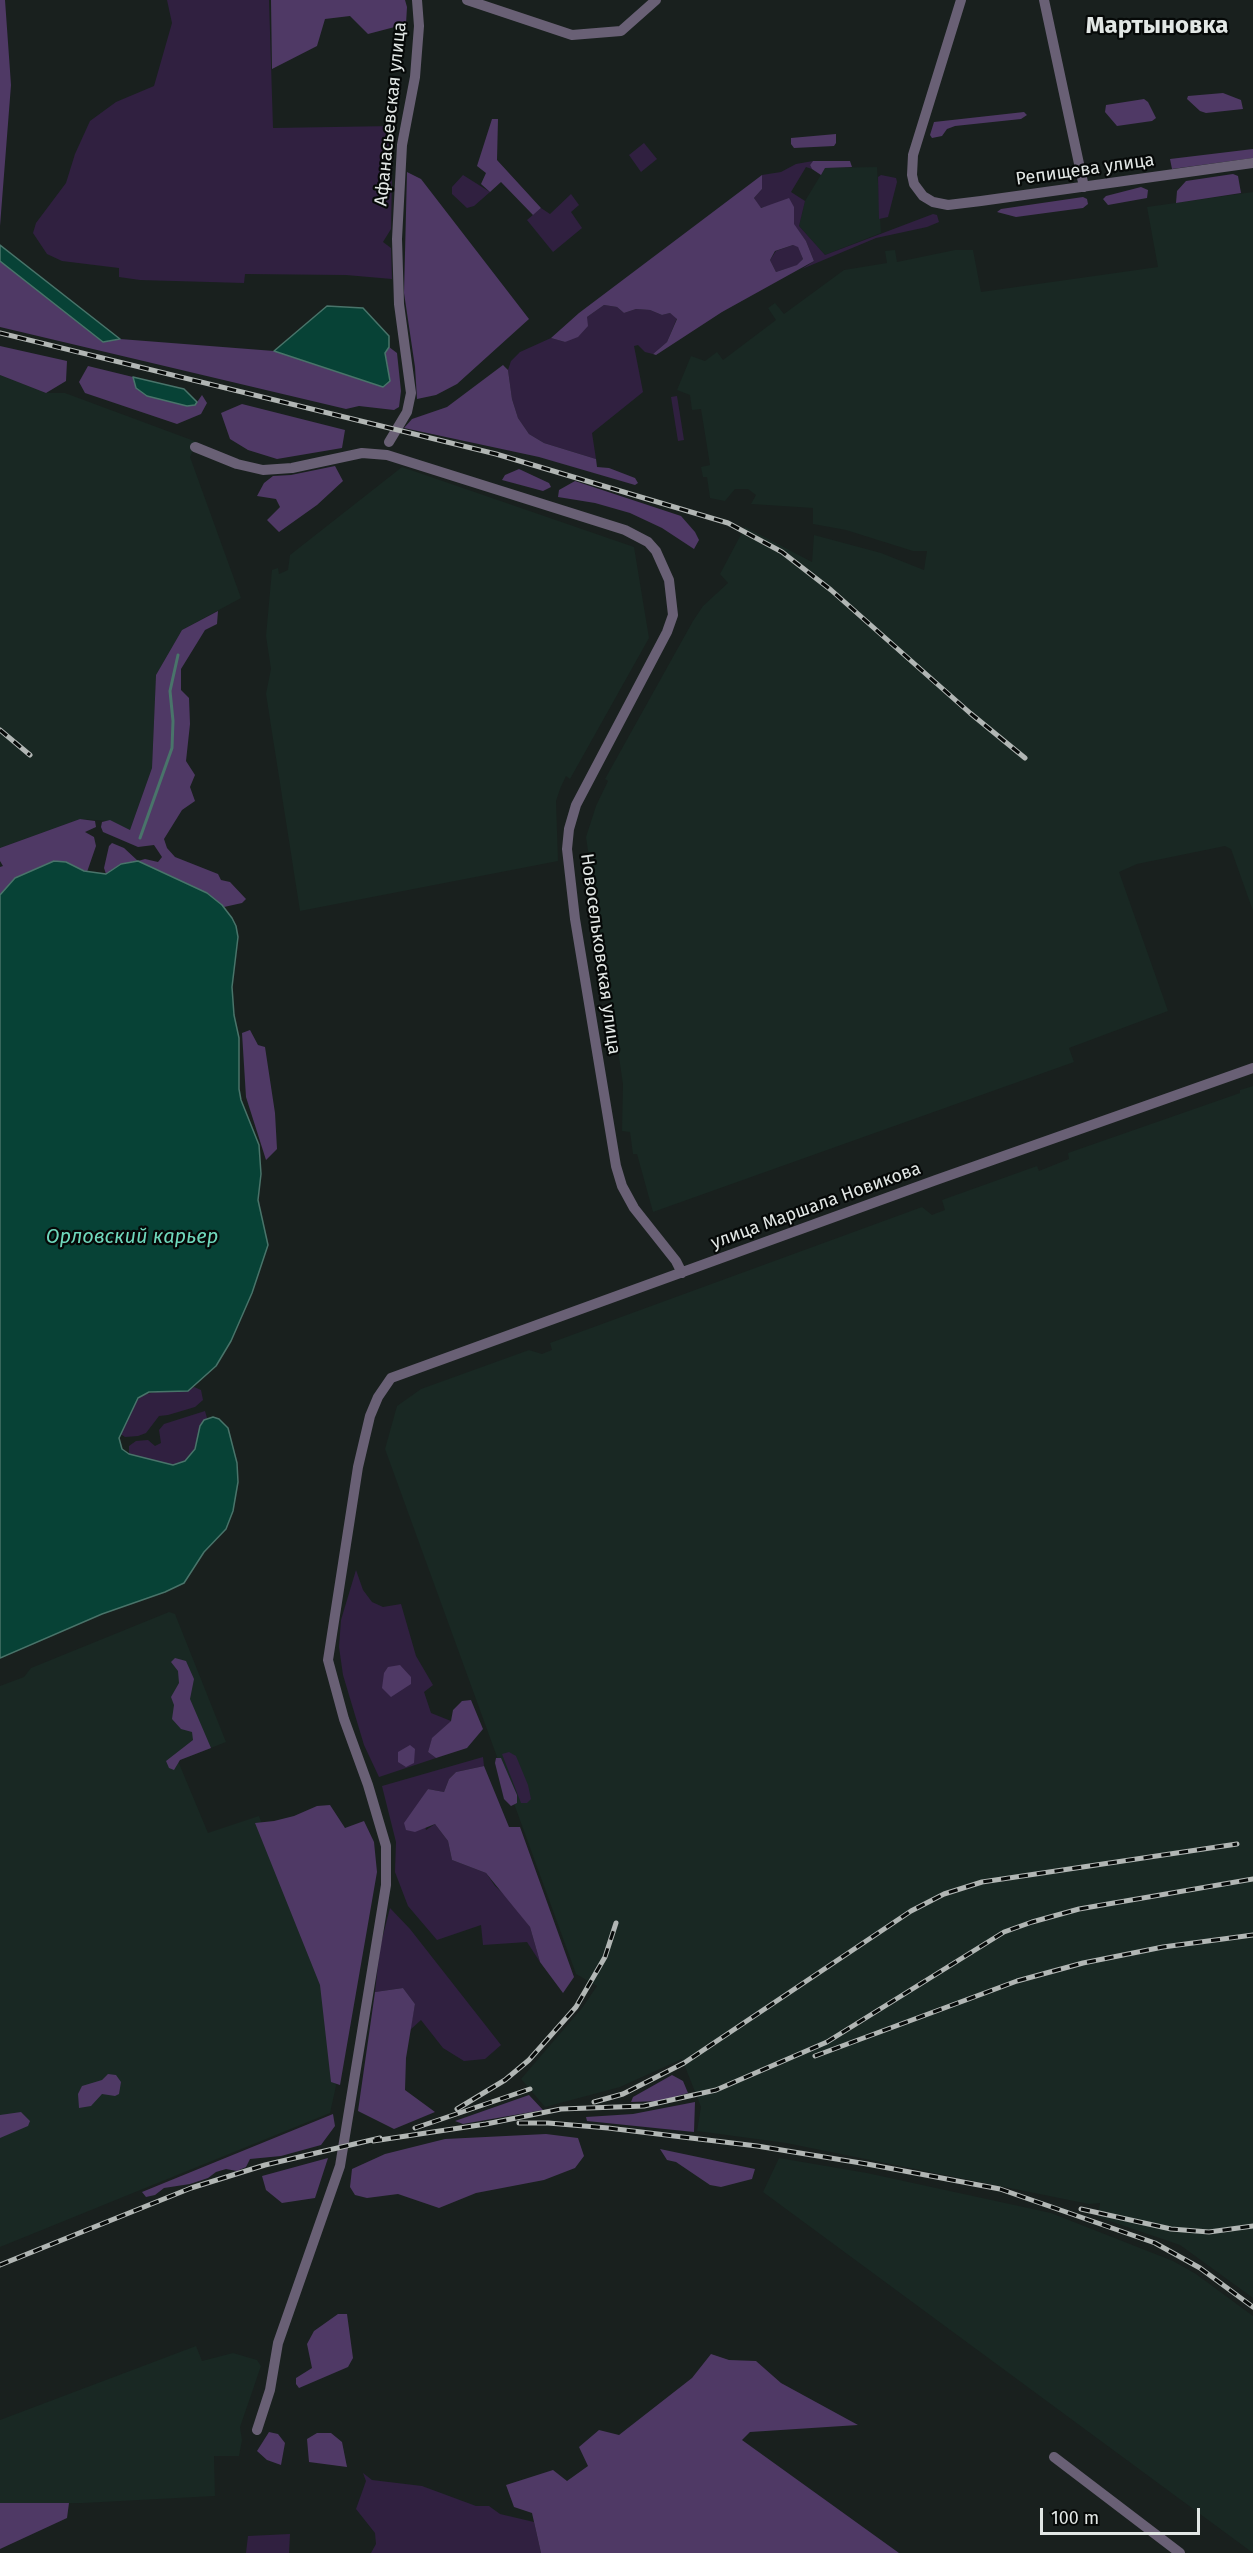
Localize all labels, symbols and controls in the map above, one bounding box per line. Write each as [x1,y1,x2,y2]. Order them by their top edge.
district label: Мартыновка [1086,12,1228,40]
street label: Афанасьевская улица [371,21,411,207]
street label: Репищева улица [1014,150,1156,190]
street label: Новосельковская улица [575,852,625,1056]
street label: улица Маршала Новикова [708,1158,924,1254]
water label: Орловский карьер [46,1225,218,1249]
scale bar [1043,2496,1204,2534]
text: 100 m [1051,2507,1099,2529]

